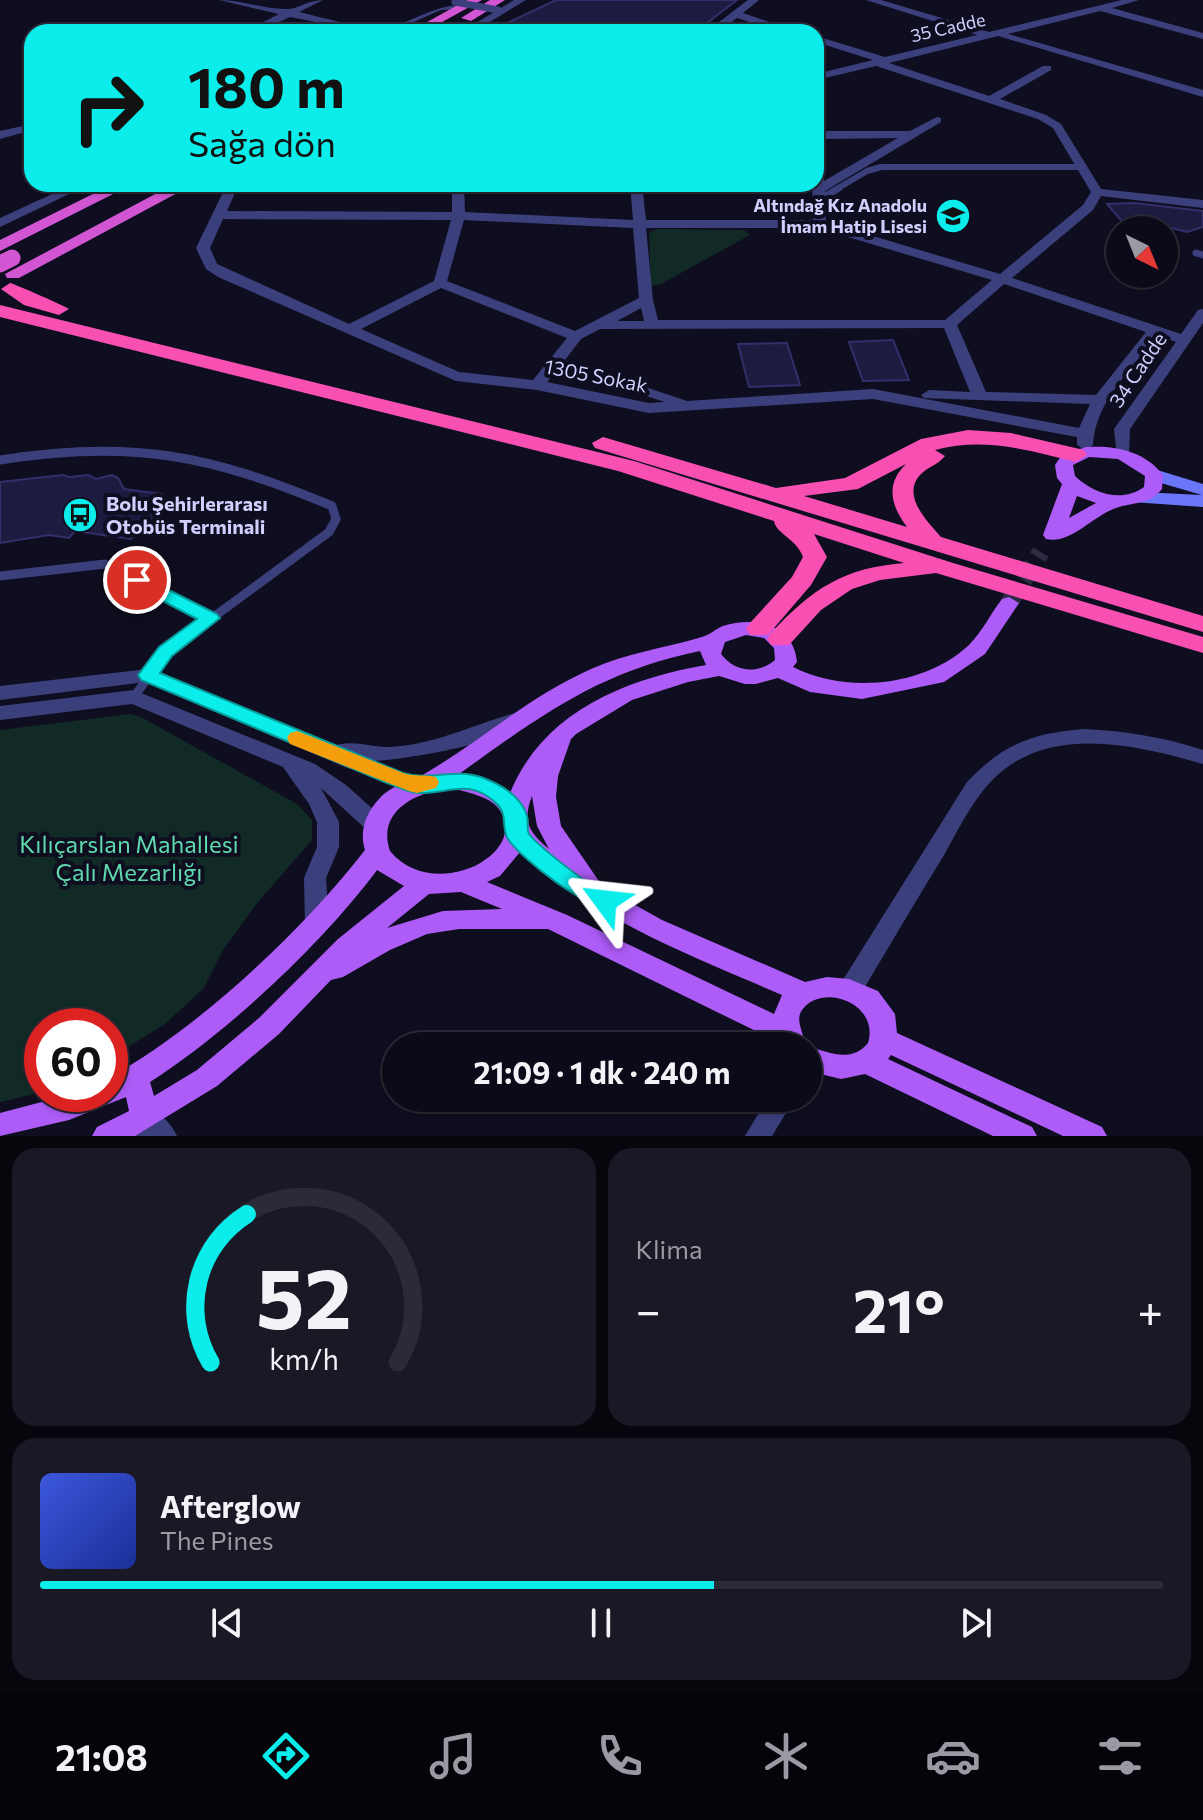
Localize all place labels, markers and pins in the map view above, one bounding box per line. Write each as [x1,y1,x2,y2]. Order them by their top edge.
place label: Altındağ Kız Anadolu İmam Hatip Lisesi [753,194,927,237]
school or university icon: Altındağ Kız Anadolu İmam Hatip Lisesi [934,197,972,235]
place label: Bolu Şehirlerarası Otobüs Terminali [106,491,268,538]
bus stop icon: Bolu Şehirlerarası Otobüs Terminali [61,496,99,534]
pin [103,546,171,614]

